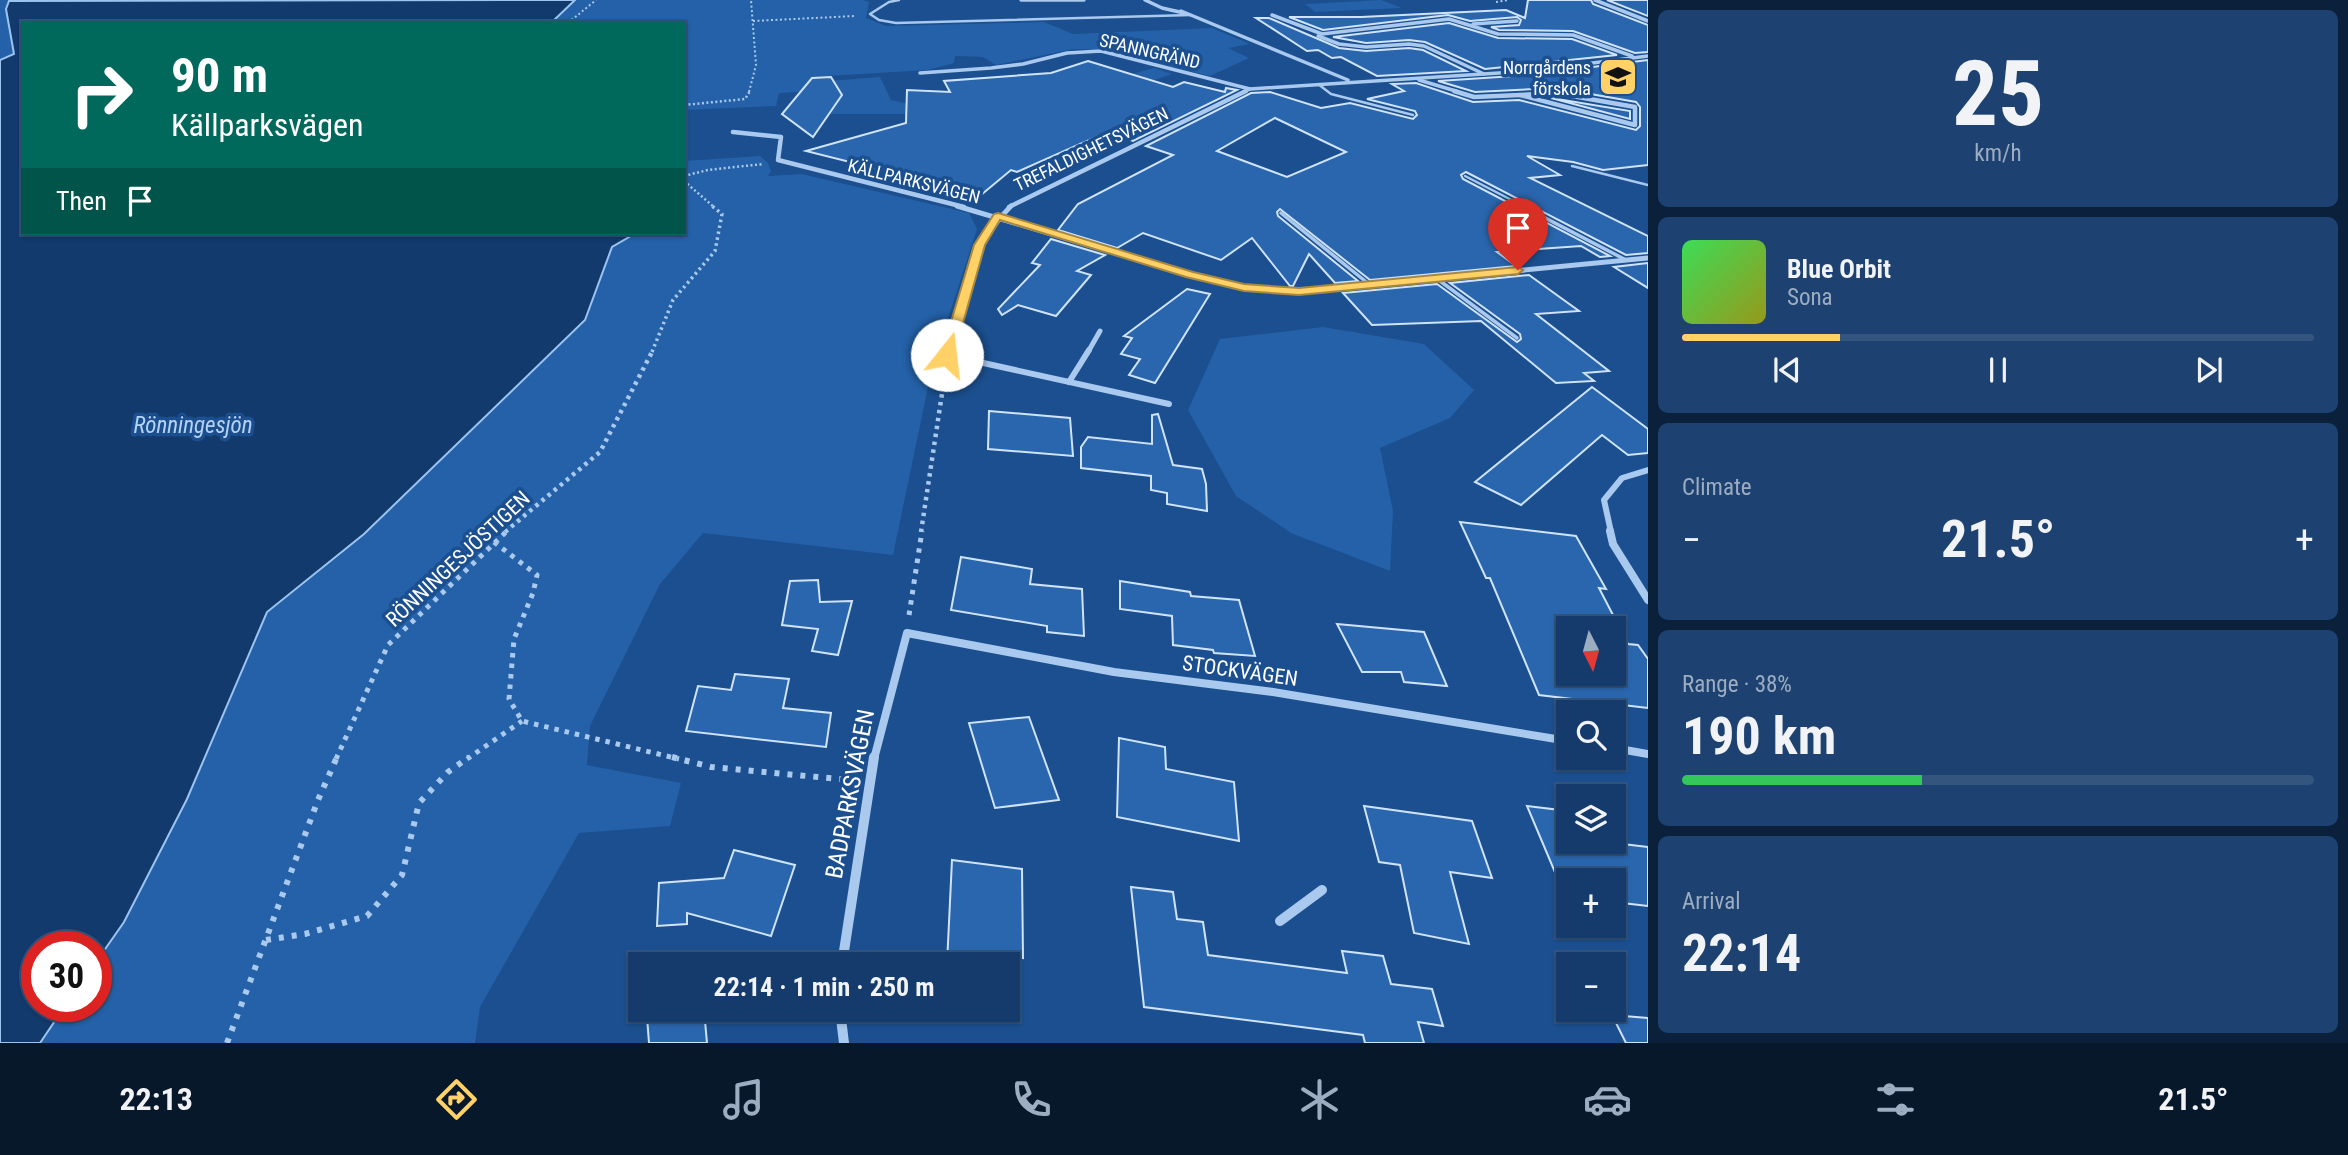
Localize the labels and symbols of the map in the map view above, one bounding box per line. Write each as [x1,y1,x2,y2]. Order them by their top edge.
street label: SPANNGRÄND [1098,29,1202,73]
school or university icon: Norrgårdens förskola [1597,56,1639,98]
place label: Norrgårdens förskola [1503,57,1591,99]
street label: TREFALDIGHETSVÄGEN [1011,103,1171,195]
street label: KÄLLPARKSVÄGEN [846,154,982,208]
pin [1488,198,1548,270]
position arrow [910,318,984,392]
water label: Rönningesjön [133,412,253,439]
street label: RÖNNINGESJÖSTIGEN [381,486,535,632]
north arrow [1556,616,1626,686]
street label: STOCKVÄGEN [1181,651,1299,691]
street label: BADPARKSVÄGEN [820,707,880,881]
speed limit sign: 30 [21,931,112,1022]

